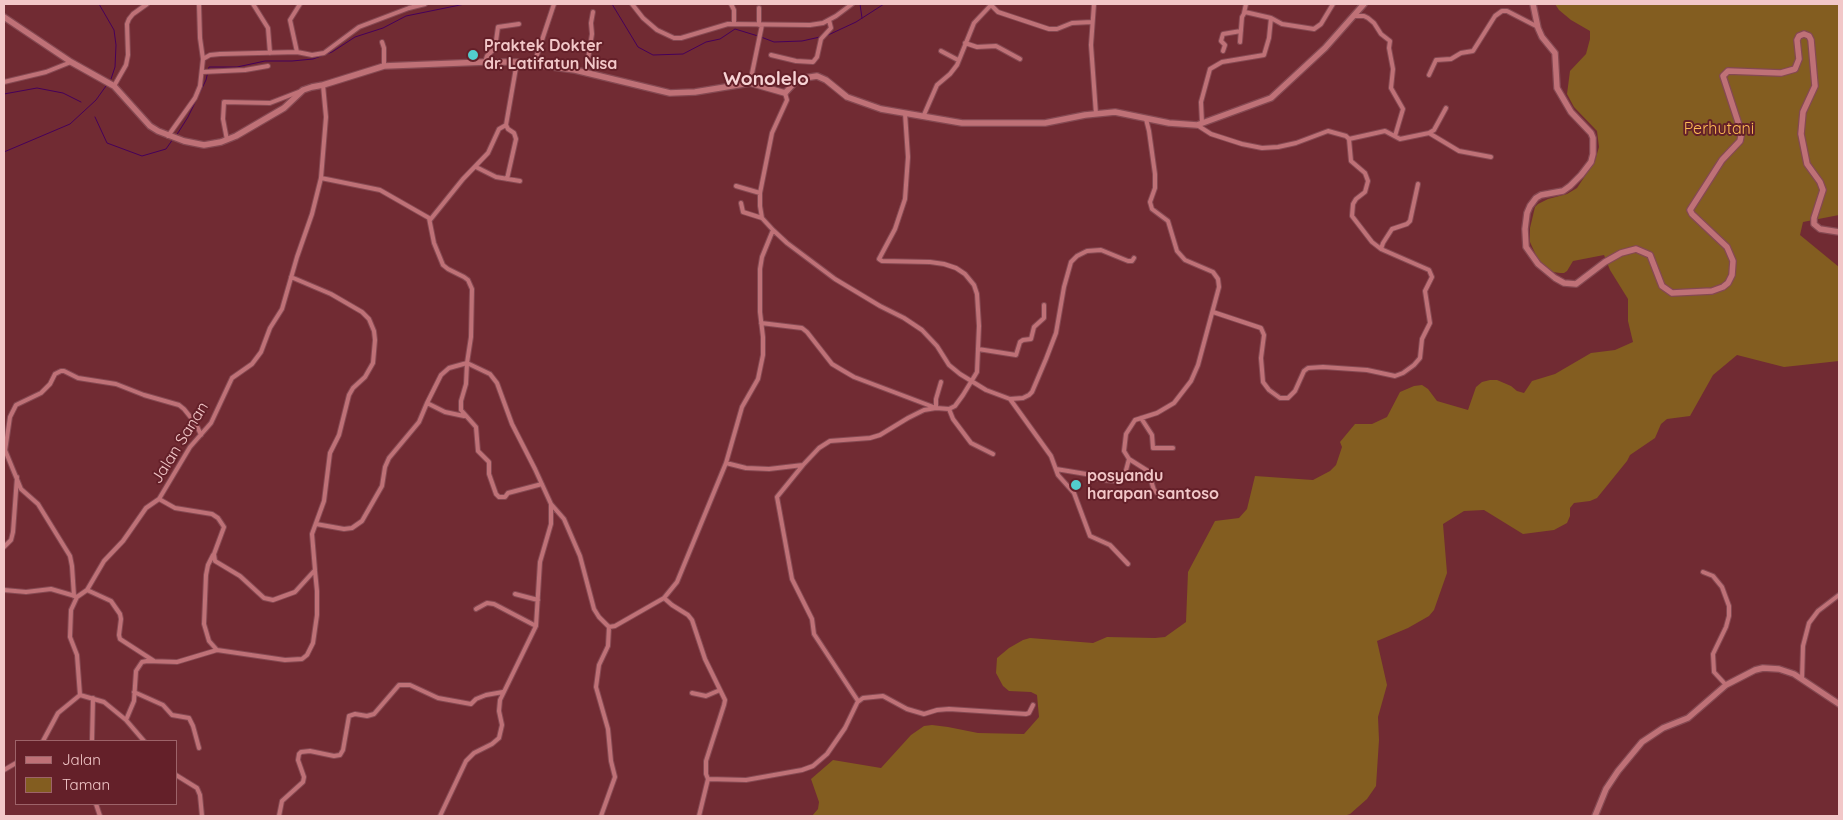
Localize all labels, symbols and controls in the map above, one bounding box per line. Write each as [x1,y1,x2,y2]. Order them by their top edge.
place label: Praktek Dokter dr. Latifatun Nisa [484,36,617,74]
marker: Praktek Dokter dr. Latifatun Nisa [466,48,480,62]
district label: Wonolelo [723,68,809,90]
park label: Perhutani [1684,119,1754,139]
street label: Jalan Sanan [147,399,213,487]
place label: posyandu harapan santoso [1087,466,1219,504]
marker: posyandu harapan santoso [1069,478,1083,492]
legend [15,740,178,805]
text: Jalan [62,750,101,769]
text: Taman [62,775,110,794]

